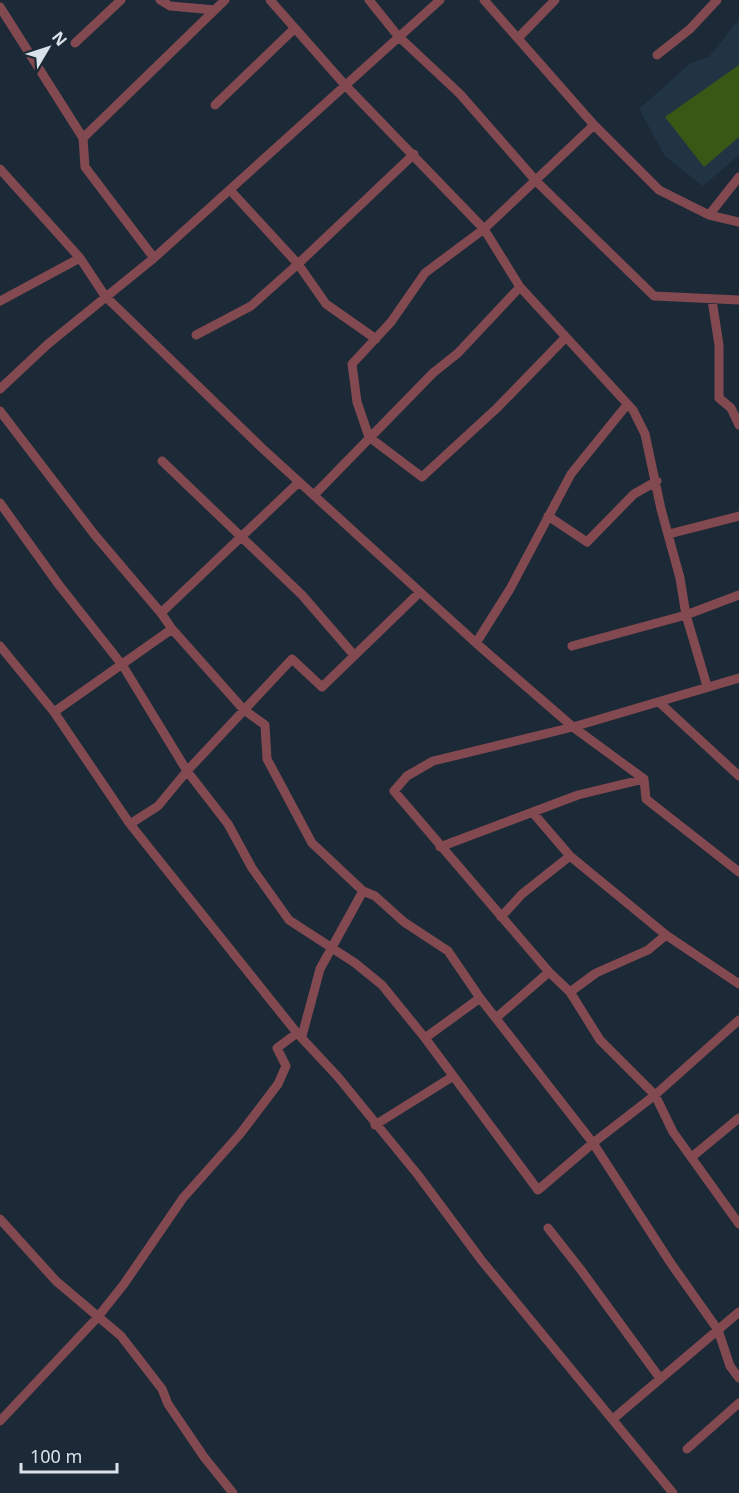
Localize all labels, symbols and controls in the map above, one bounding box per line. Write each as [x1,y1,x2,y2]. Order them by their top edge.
north arrow [18,18,78,78]
text: N [47,27,72,51]
scale bar [21,1436,117,1474]
text: 100 m [30,1444,82,1468]

